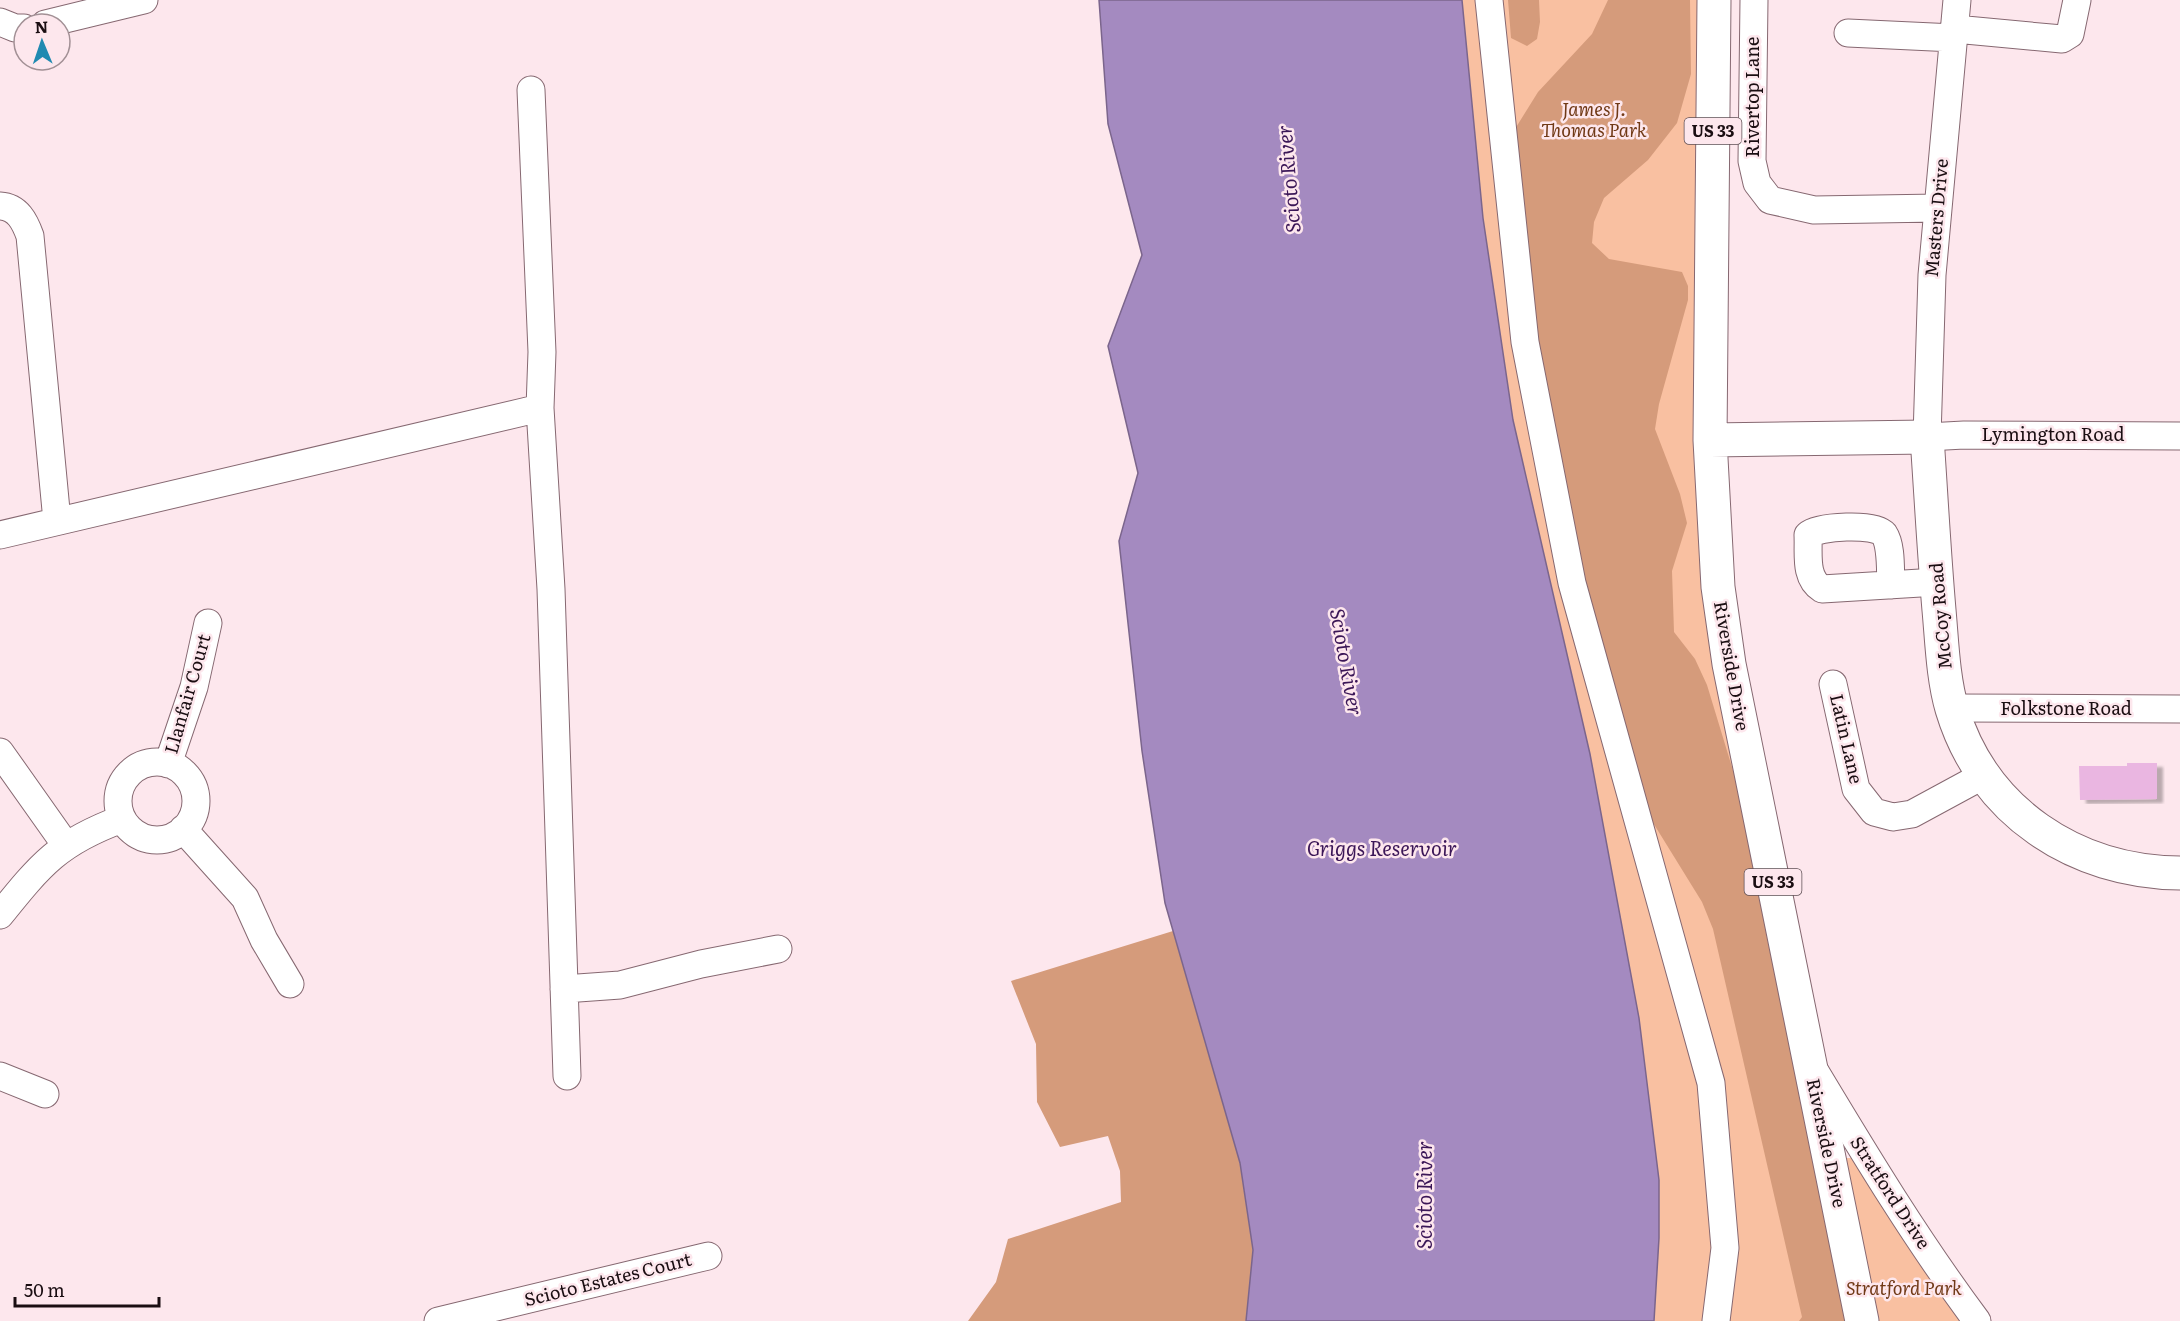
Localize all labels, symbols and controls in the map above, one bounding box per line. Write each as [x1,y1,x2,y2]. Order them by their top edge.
north arrow [12,12,72,72]
text: N [34,14,49,38]
street label: Rivertop Lane [1738,37,1765,157]
park label: James J. Thomas Park [1541,95,1647,143]
road number: US 33 [1684,118,1742,144]
water label: Scioto River [1267,124,1307,234]
street label: Masters Drive [1917,157,1954,278]
street label: Lymington Road [1982,420,2124,447]
street label: McCoy Road [1921,562,1958,671]
street label: Riverside Drive [1708,599,1757,733]
water label: Scioto River [1324,606,1372,718]
street label: Llanfair Court [157,630,217,757]
street label: Latin Lane [1824,691,1871,786]
street label: Folkstone Road [2000,694,2132,721]
water label: Griggs Reservoir [1307,832,1457,862]
road number: US 33 [1744,869,1802,895]
street label: Riverside Drive [1801,1076,1854,1210]
street label: Stratford Drive [1845,1130,1938,1254]
water label: Scioto River [1408,1141,1438,1249]
street label: Scioto Estates Court [521,1245,695,1312]
scale bar [15,1270,159,1308]
park label: Stratford Park [1846,1274,1962,1301]
text: 50 m [24,1276,65,1303]

